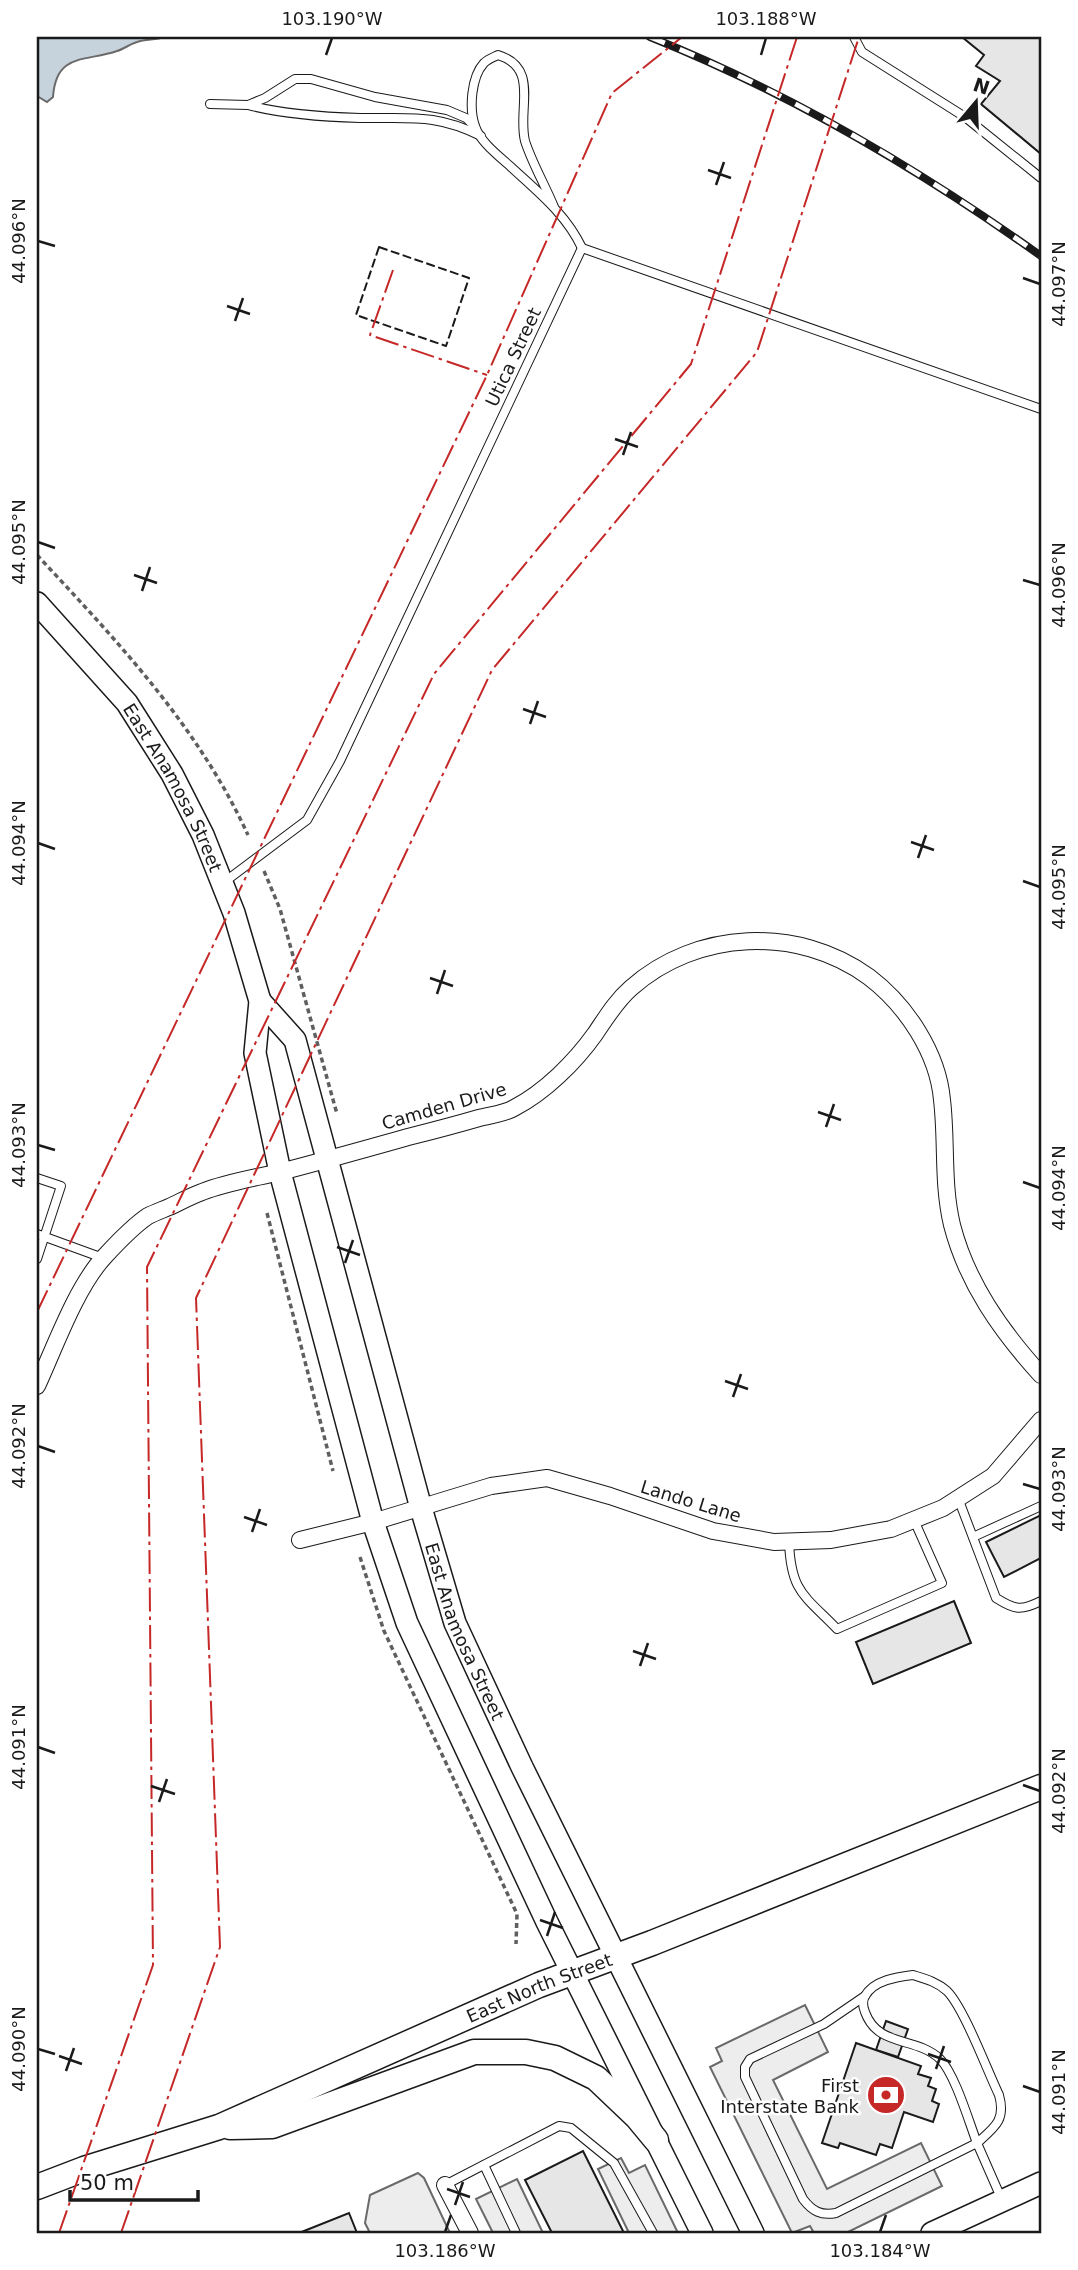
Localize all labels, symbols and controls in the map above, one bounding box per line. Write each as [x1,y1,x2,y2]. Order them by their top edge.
text: 103.190°W [281,8,383,29]
text: 103.188°W [715,8,817,29]
north arrow [942,66,1012,136]
text: N [970,73,993,99]
text: 44.096°N [8,198,29,284]
text: 44.097°N [1048,241,1069,327]
street label: Utica Street [481,304,545,410]
text: 44.095°N [8,499,29,585]
text: 44.096°N [1048,542,1069,628]
street label: East Anamosa Street [119,699,227,875]
text: 44.094°N [8,800,29,886]
text: 44.095°N [1048,844,1069,930]
street label: Camden Drive [379,1078,509,1134]
text: 44.093°N [8,1102,29,1188]
text: 44.094°N [1048,1145,1069,1231]
text: 44.092°N [8,1403,29,1489]
text: 44.093°N [1048,1446,1069,1532]
street label: Lando Lane [638,1476,744,1526]
street label: East Anamosa Street [421,1540,509,1723]
text: 44.091°N [8,1704,29,1790]
text: 44.092°N [1048,1748,1069,1834]
street label: East North Street [463,1948,615,2026]
text: 44.090°N [8,2006,29,2092]
text: 44.091°N [1048,2049,1069,2135]
bank icon: First Interstate Bank [865,2074,907,2116]
place label: First Interstate Bank [720,2075,860,2117]
scale bar [70,2158,198,2202]
text: 50 m [80,2171,134,2195]
text: 103.186°W [394,2240,496,2261]
text: 103.184°W [829,2240,931,2261]

